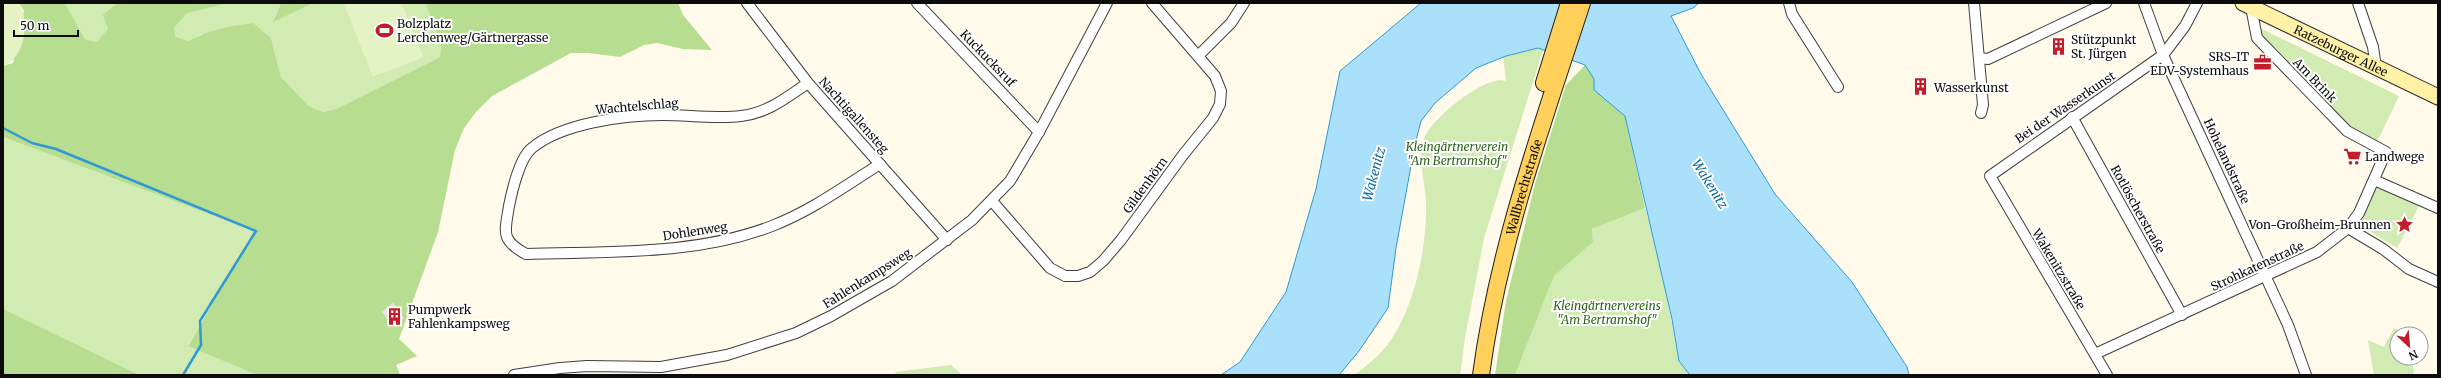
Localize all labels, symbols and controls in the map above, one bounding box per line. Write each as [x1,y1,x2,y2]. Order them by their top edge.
scale bar [14,12,78,38]
place label: Bolzplatz Lerchenweg/Gärtnergasse [397,16,548,45]
text: 50 m [20,18,49,33]
sports icon: Bolzplatz Lerchenweg/Gärtnergasse [374,20,394,40]
street label: Ratzeburger Allee [2292,21,2391,79]
street label: Kuckucksruf [957,26,1019,90]
place label: Stützpunkt St. Jürgen [2071,32,2137,61]
building icon: Stützpunkt St. Jürgen [2048,36,2068,56]
place label: SRS-IT EDV-Systemhaus [2150,49,2250,78]
office icon: SRS-IT EDV-Systemhaus [2252,53,2272,73]
street label: Am Brink [2289,54,2340,106]
street label: Bei der Wasserkunst [2012,68,2118,146]
street label: Nachtigallensteg [816,74,893,157]
building icon: Wasserkunst [1911,77,1931,97]
place label: Wasserkunst [1933,80,2009,95]
street label: Wachtelschlag [594,95,680,117]
street label: Hohelandstraße [2201,116,2253,206]
street label: Wallbrechtstraße [1502,137,1545,237]
park label: Kleingärtnerverein "Am Bertramshof" [1405,139,1508,168]
water label: Wakenitz [1359,145,1389,203]
supermarket icon: Landwege [2342,146,2362,166]
place label: Landwege [2365,149,2424,164]
street label: Gildenhörn [1120,154,1170,216]
water label: Wakenitz [1688,156,1732,212]
street label: Rotlöscherstraße [2108,162,2168,256]
place icon: Von-Großheim-Brunnen [2394,214,2414,234]
place label: Von-Großheim-Brunnen [2248,217,2391,232]
street label: Dohlenweg [662,218,729,244]
street label: Wakenitzstraße [2029,225,2089,312]
street label: Strohkatenstraße [2208,238,2306,294]
street label: Fahlenkampsweg [820,244,915,311]
park label: Kleingärtnervereins "Am Bertramshof" [1552,298,1661,327]
place label: Pumpwerk Fahlenkampsweg [408,302,510,331]
building icon: Pumpwerk Fahlenkampsweg [385,306,405,326]
north arrow [2389,326,2429,366]
text: N [2406,347,2420,363]

